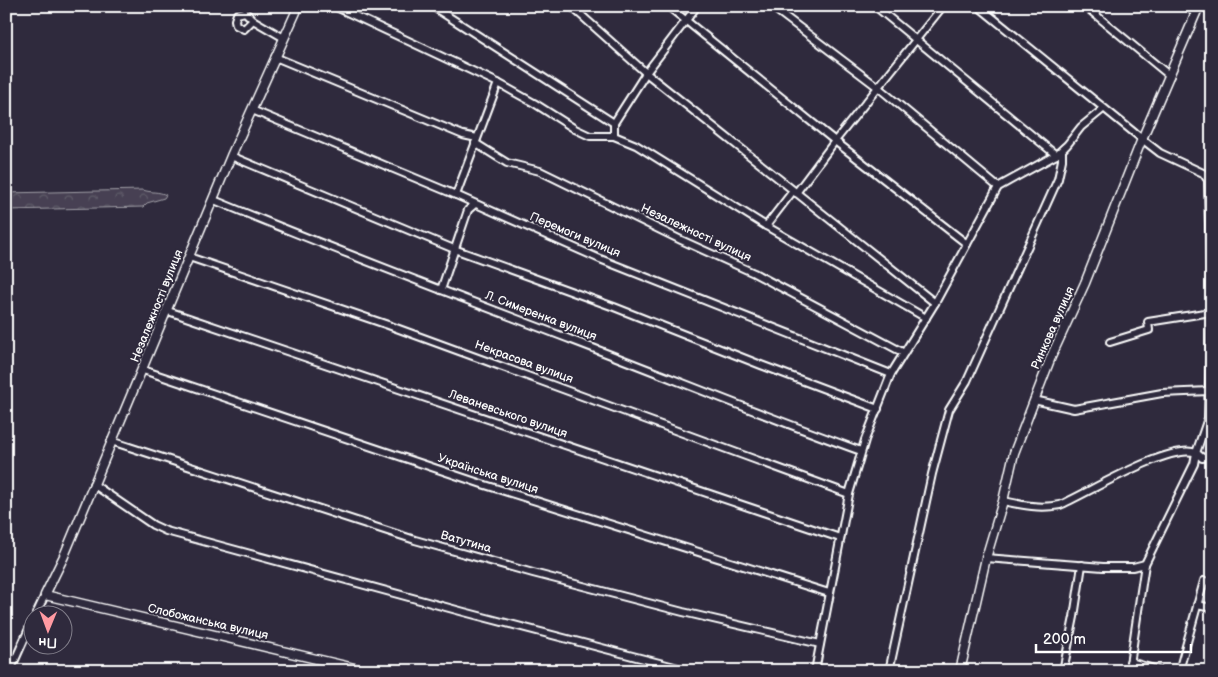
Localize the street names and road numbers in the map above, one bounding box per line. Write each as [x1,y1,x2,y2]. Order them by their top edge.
street label: Незалежності вулиця [638,201,754,265]
street label: Перемоги вулиця [527,209,623,261]
street label: Незалежності вулиця [128,247,187,364]
street label: Ринкова вулиця [1028,284,1078,372]
street label: Л. Симеренка вулиця [482,287,599,344]
street label: Некрасова вулиця [473,337,576,387]
street label: Леваневського вулиця [446,386,570,441]
street label: Українська вулиця [436,451,541,497]
street label: Ватутина [439,528,493,556]
street label: Слобожанська вулиця [146,601,270,643]

